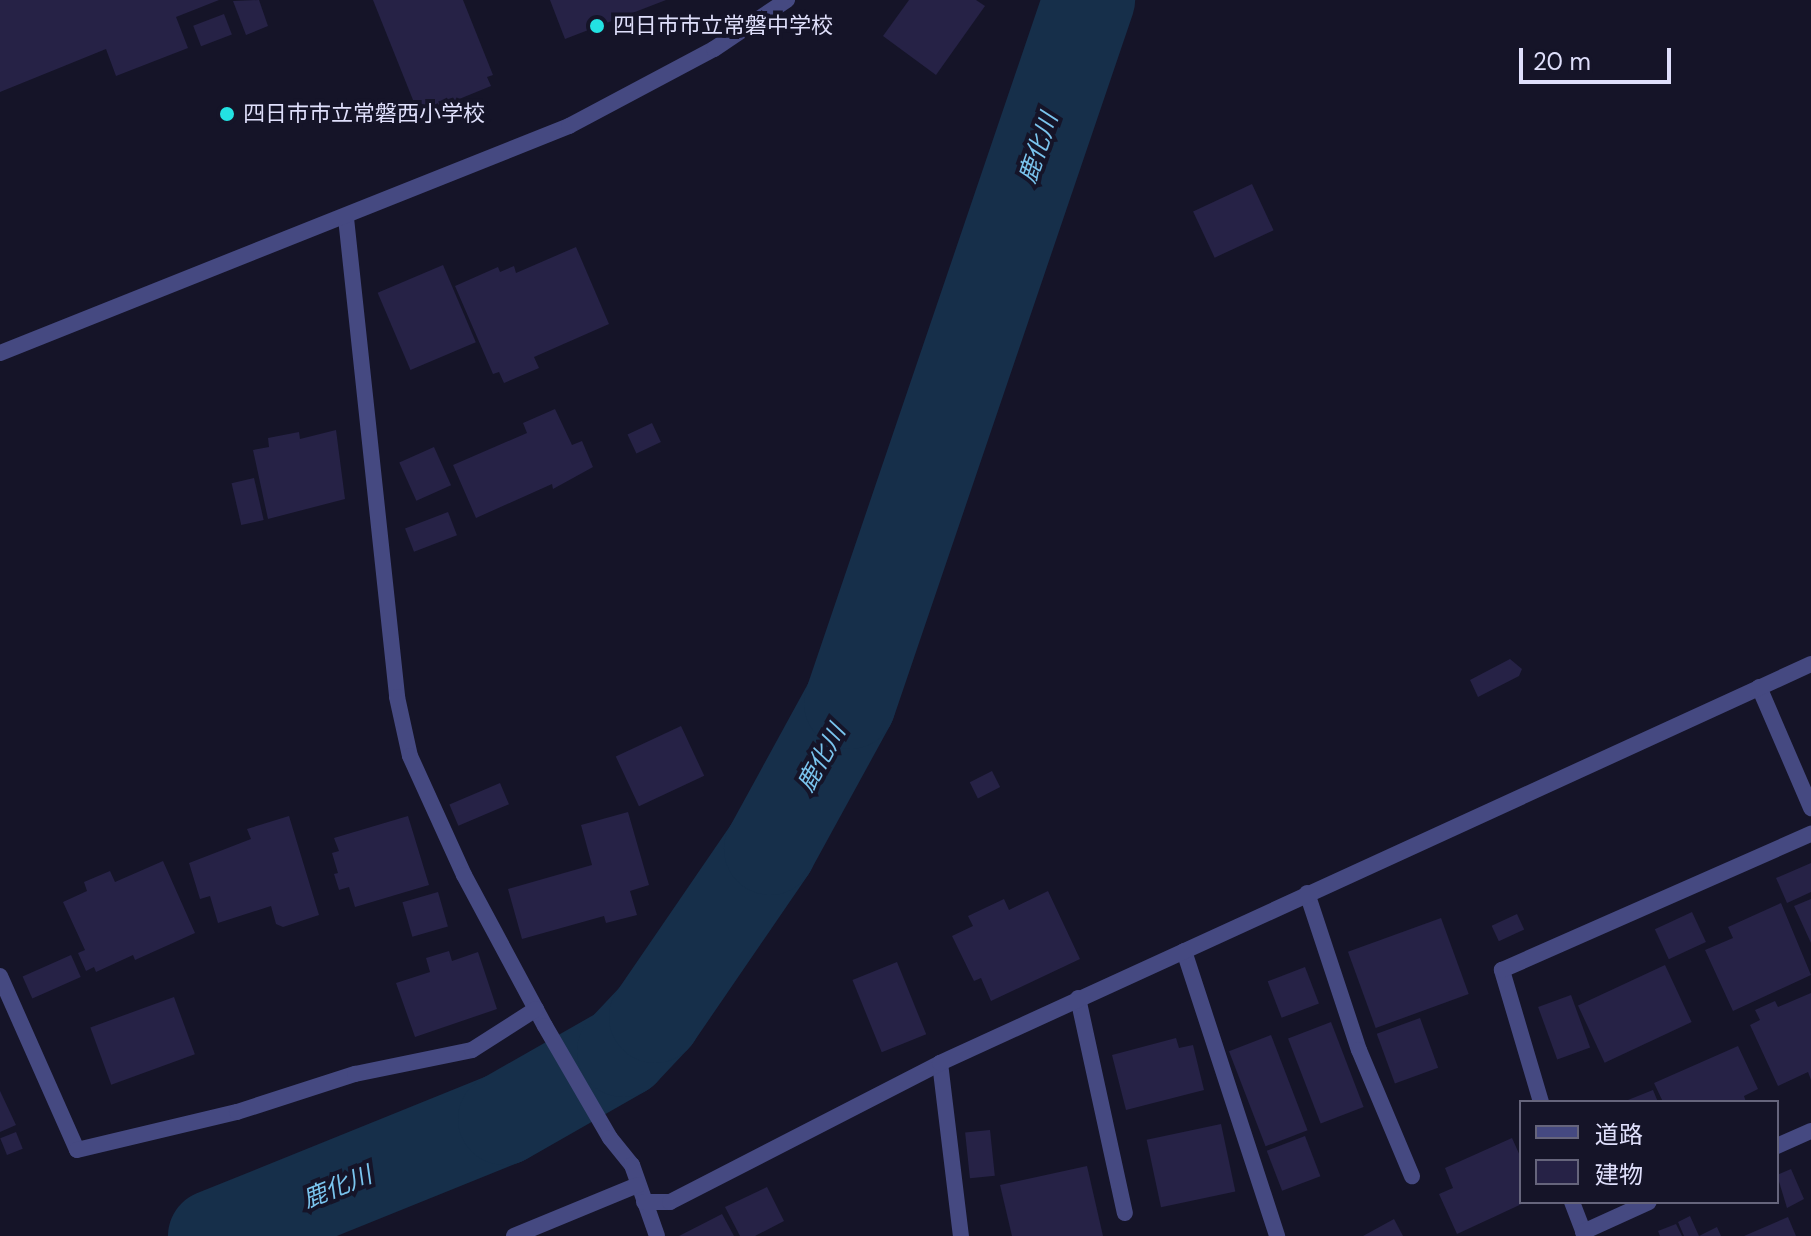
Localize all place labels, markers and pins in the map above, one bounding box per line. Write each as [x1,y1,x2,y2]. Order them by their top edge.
place label: 四日市市立常磐中学校 [613,13,833,39]
marker: 四日市市立常磐中学校 [588,17,606,35]
place label: 四日市市立常磐西小学校 [243,101,485,127]
marker: 四日市市立常磐西小学校 [218,105,236,123]

